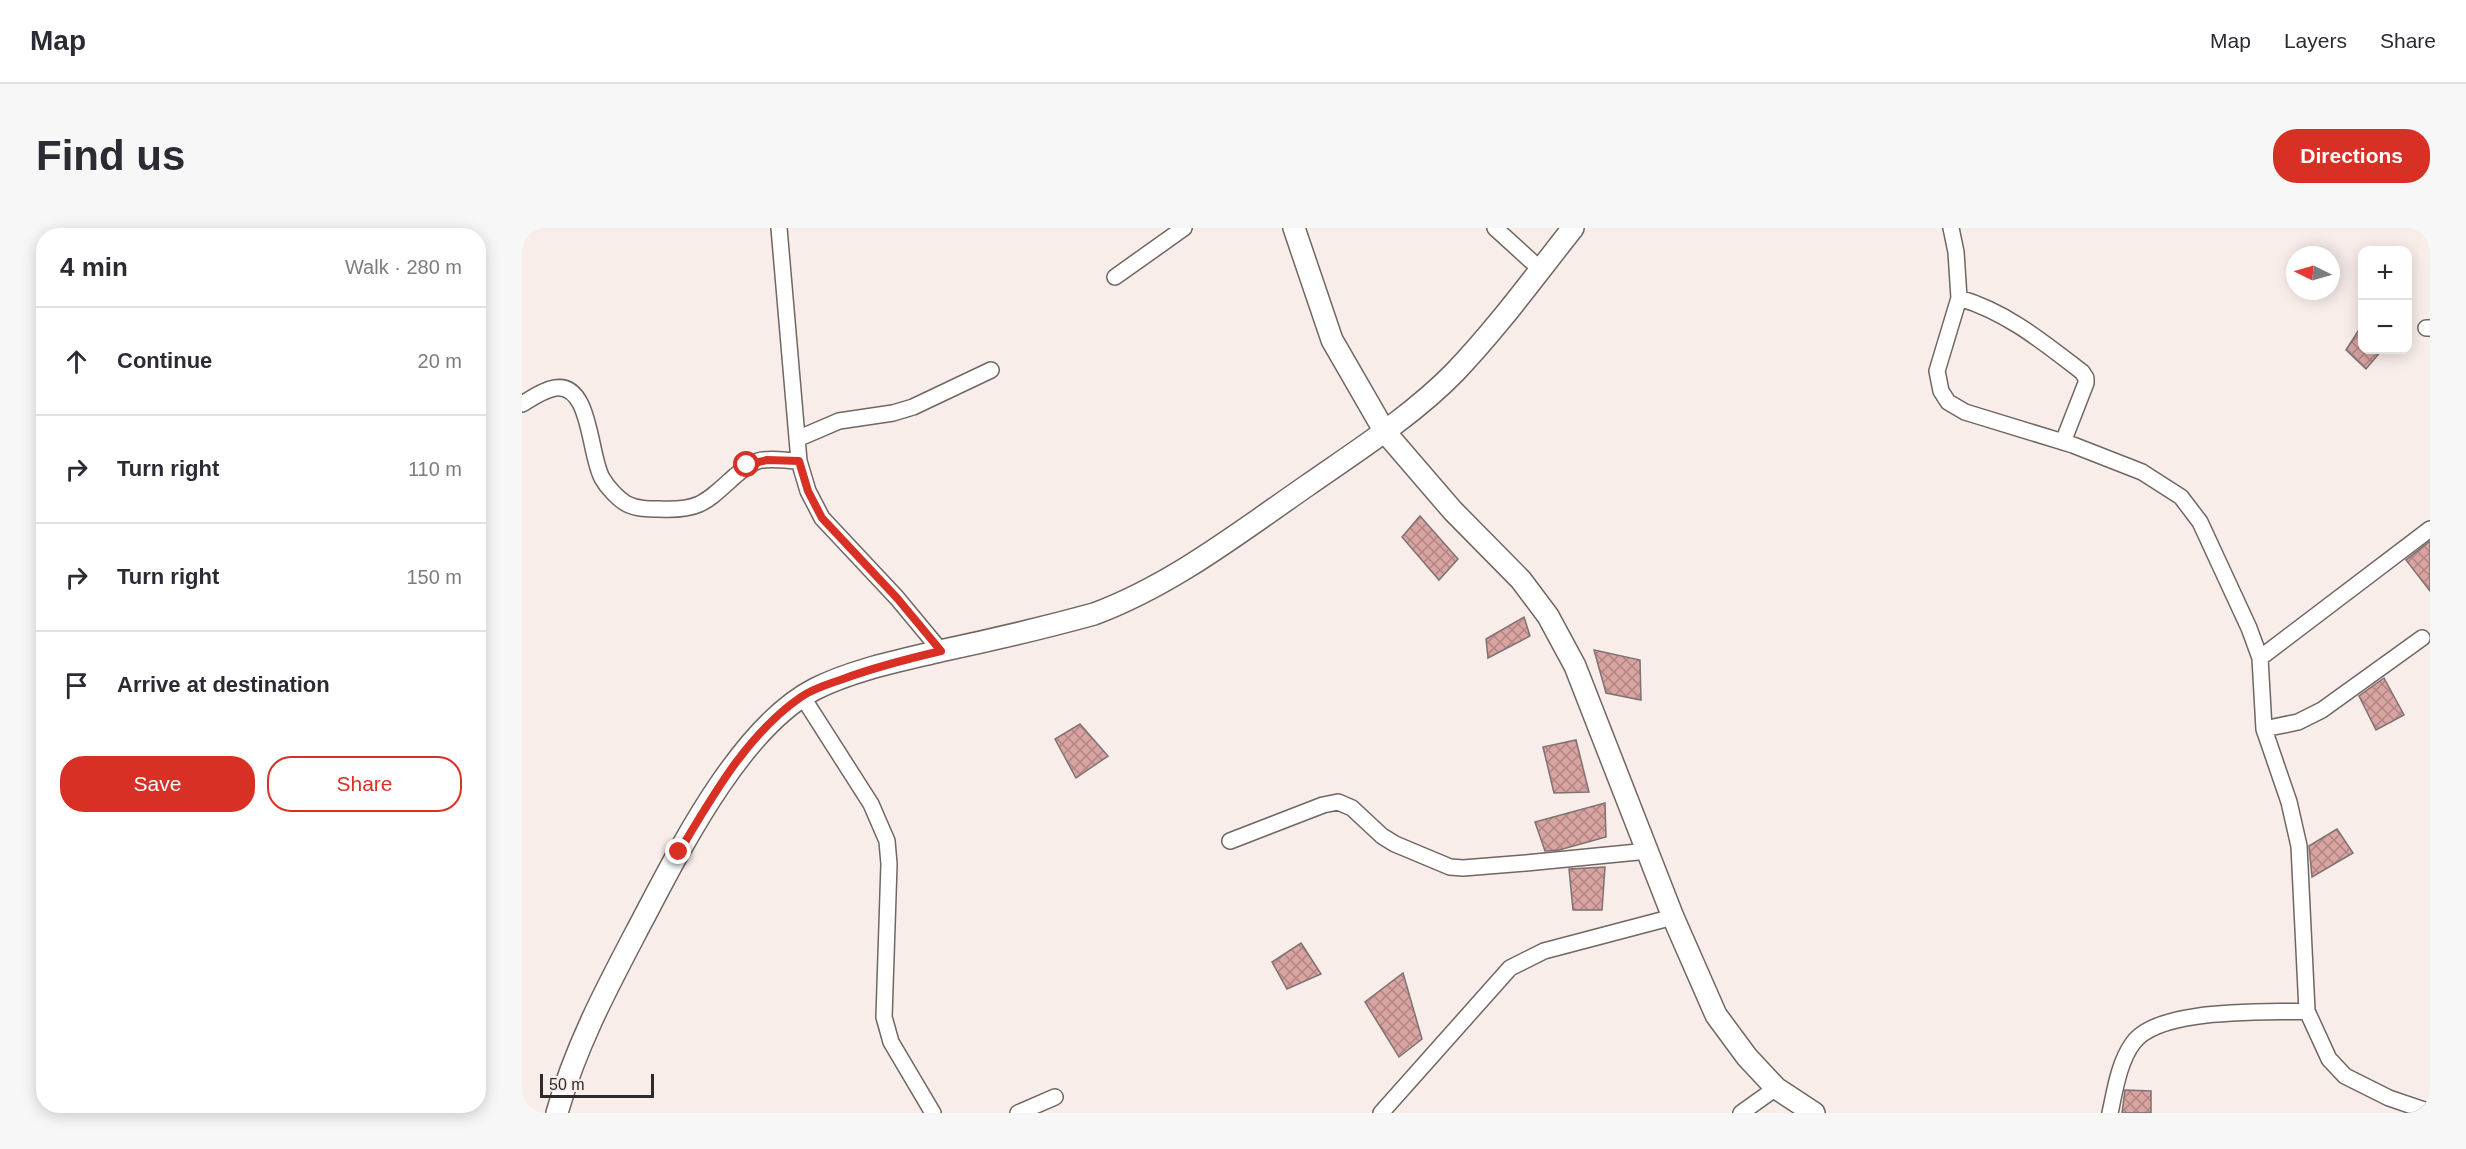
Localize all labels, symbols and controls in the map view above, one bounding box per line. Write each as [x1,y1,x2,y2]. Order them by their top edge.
text: Map [30,25,86,56]
text: Map [2210,29,2251,52]
text: Layers [2284,29,2347,52]
text: Share [2380,29,2436,52]
button: Directions [2273,129,2430,183]
text: Find us [36,132,185,179]
north arrow [2286,246,2340,300]
map controls [2358,246,2412,354]
button: + [2358,246,2412,300]
text: 4 min [60,252,128,282]
text: Walk · 280 m [345,256,462,278]
button: − [2358,300,2412,354]
icon: ahead [60,345,93,378]
text: Continue [117,348,212,373]
text: 20 m [418,350,462,372]
route start [733,451,759,477]
icon: right [60,453,93,486]
text: Turn right [117,456,219,481]
text: 110 m [408,458,462,480]
icon: right [60,561,93,594]
text: Turn right [117,564,219,589]
text: 150 m [406,566,462,588]
icon: arrive [60,669,93,702]
text: Arrive at destination [117,672,330,697]
button: Save [60,756,255,812]
button: Share [267,756,462,812]
route end [665,838,691,864]
scale bar [540,1071,654,1098]
text: 50 m [549,1076,585,1093]

